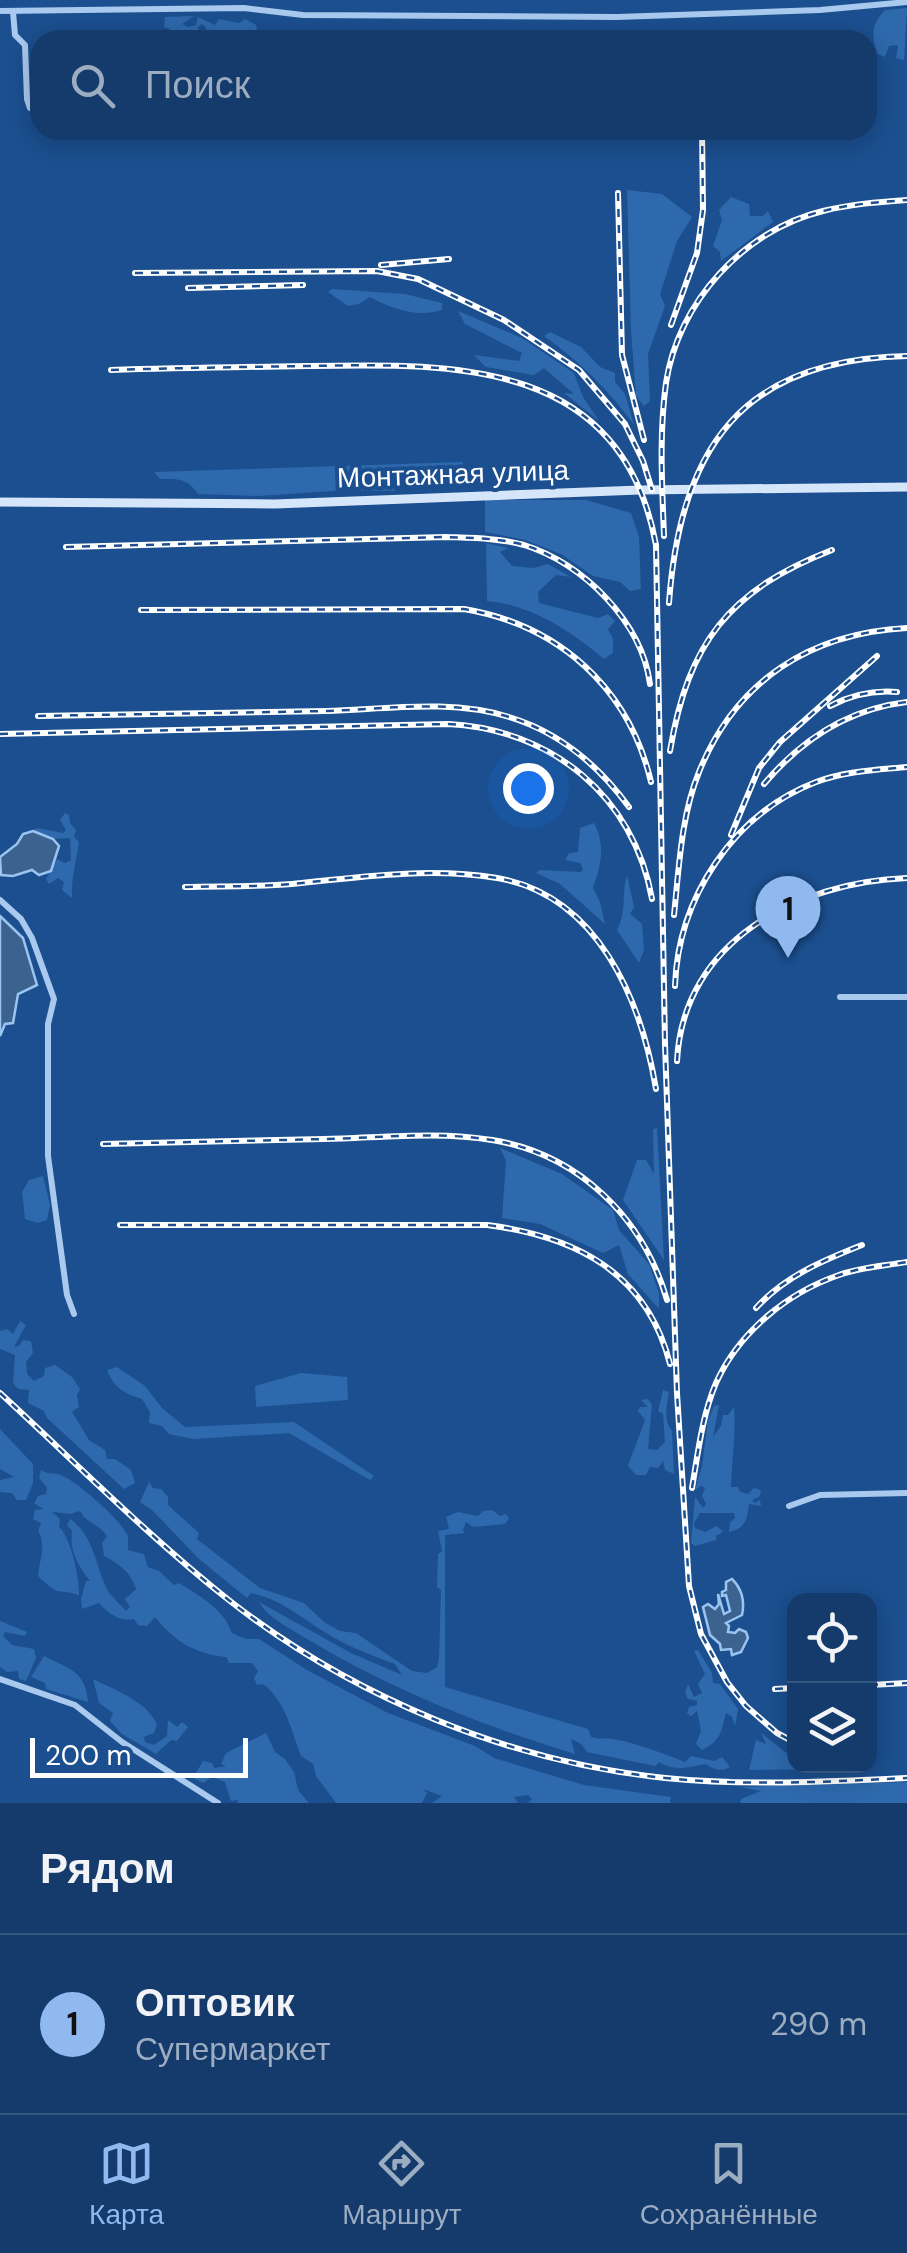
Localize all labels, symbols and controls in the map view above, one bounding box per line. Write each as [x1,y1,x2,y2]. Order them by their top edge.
search box [30,30,877,140]
icon: search [65,58,120,113]
text: Поиск [145,60,250,110]
street label: Монтажная улица [336,451,570,497]
your location [503,763,554,814]
pin: 1 [756,876,820,958]
map controls [787,1593,877,1773]
button: locate [787,1593,877,1683]
button: layers [787,1683,877,1773]
scale bar [30,1733,248,1778]
text: 200 m [45,1737,132,1774]
text: Рядом [40,1841,175,1896]
text: Оптовик [135,1978,295,2028]
text: 1 [67,2003,78,2045]
text: 290 m [770,2003,867,2045]
text: Супермаркет [135,2028,330,2070]
tab: Карта [89,2136,164,2233]
tab: Маршрут [342,2136,461,2233]
tab: Сохранённые [640,2136,818,2233]

